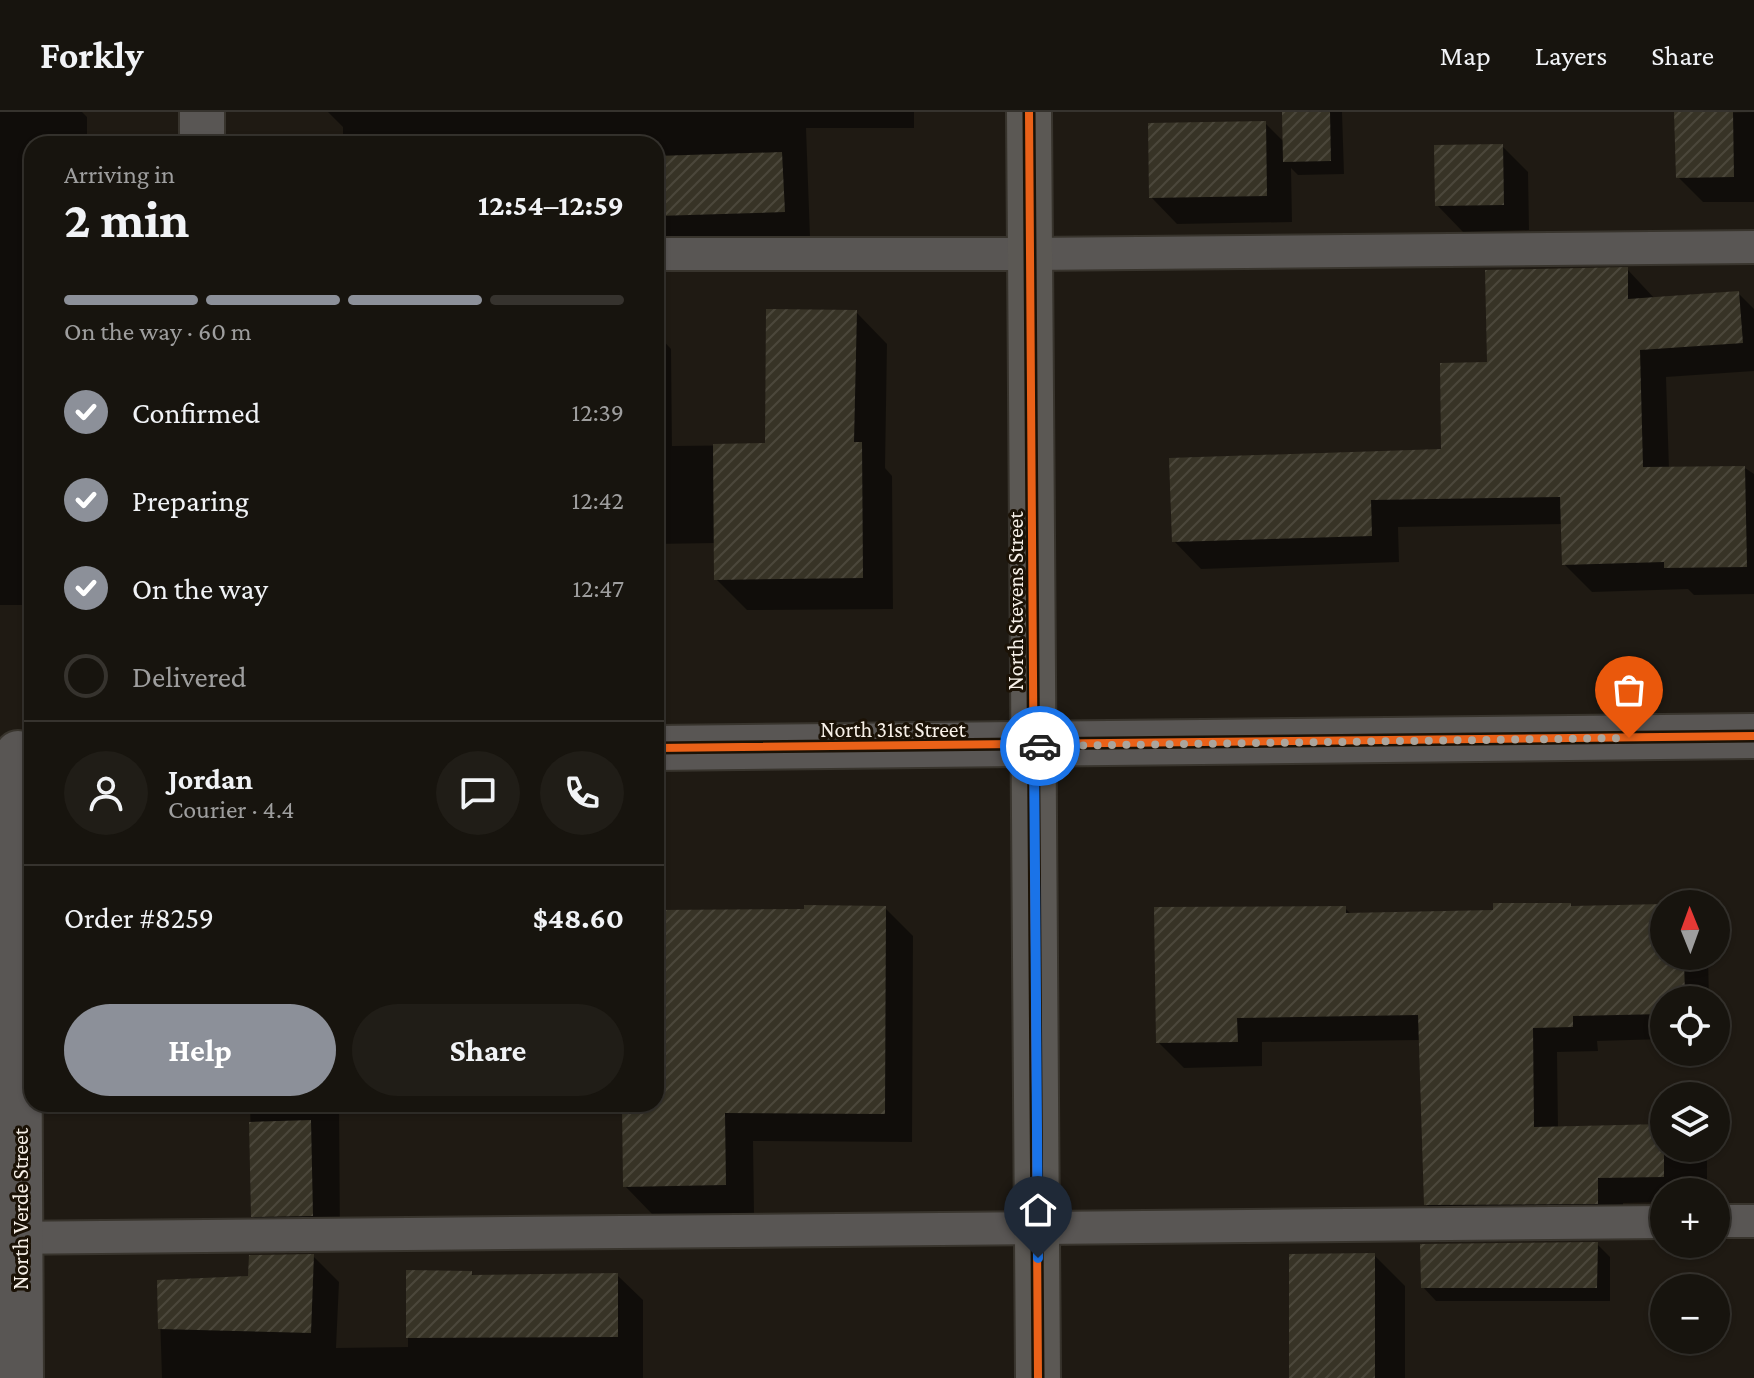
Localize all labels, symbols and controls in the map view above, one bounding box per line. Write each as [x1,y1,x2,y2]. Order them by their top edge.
text: Forkly [40,34,143,76]
text: Map [1440,40,1491,71]
text: Layers [1535,40,1607,71]
text: Share [1651,40,1714,71]
text: Arriving in [64,160,175,189]
text: 12:54–12:59 [478,188,624,221]
text: 2 min [64,190,189,248]
text: On the way · 60 m [64,317,252,346]
icon: check [64,390,108,434]
text: Confirmed [132,396,260,429]
text: 12:39 [572,398,624,427]
icon: check [64,478,108,522]
text: Preparing [132,484,249,517]
text: 12:42 [572,486,624,515]
street label: North Stevens Street [1003,511,1028,691]
icon: check [64,566,108,610]
text: On the way [132,572,268,605]
text: 12:47 [572,574,624,603]
pin [1595,656,1663,738]
text: Delivered [132,660,247,693]
icon: bag [1607,668,1651,712]
courier [1000,706,1080,786]
street label: North 31st Street [820,717,967,742]
icon: car [1018,724,1062,768]
button: person [64,751,148,835]
button: chat [436,751,520,835]
button: phone [540,751,624,835]
text: Jordan [168,762,253,795]
text: Courier · 4.4 [168,795,294,824]
north arrow [1650,890,1730,970]
map controls [1650,890,1730,1354]
text: Order #8259 [64,901,214,934]
text: $48.60 [533,901,624,934]
button: locate [1650,986,1730,1066]
button: Help [64,1004,336,1096]
button: Share [352,1004,624,1096]
button: layers [1650,1082,1730,1162]
street label: North Verde Street [8,1127,33,1290]
pin [1004,1176,1072,1258]
button: + [1650,1178,1730,1258]
icon: home [1016,1188,1060,1232]
button: − [1650,1274,1730,1354]

